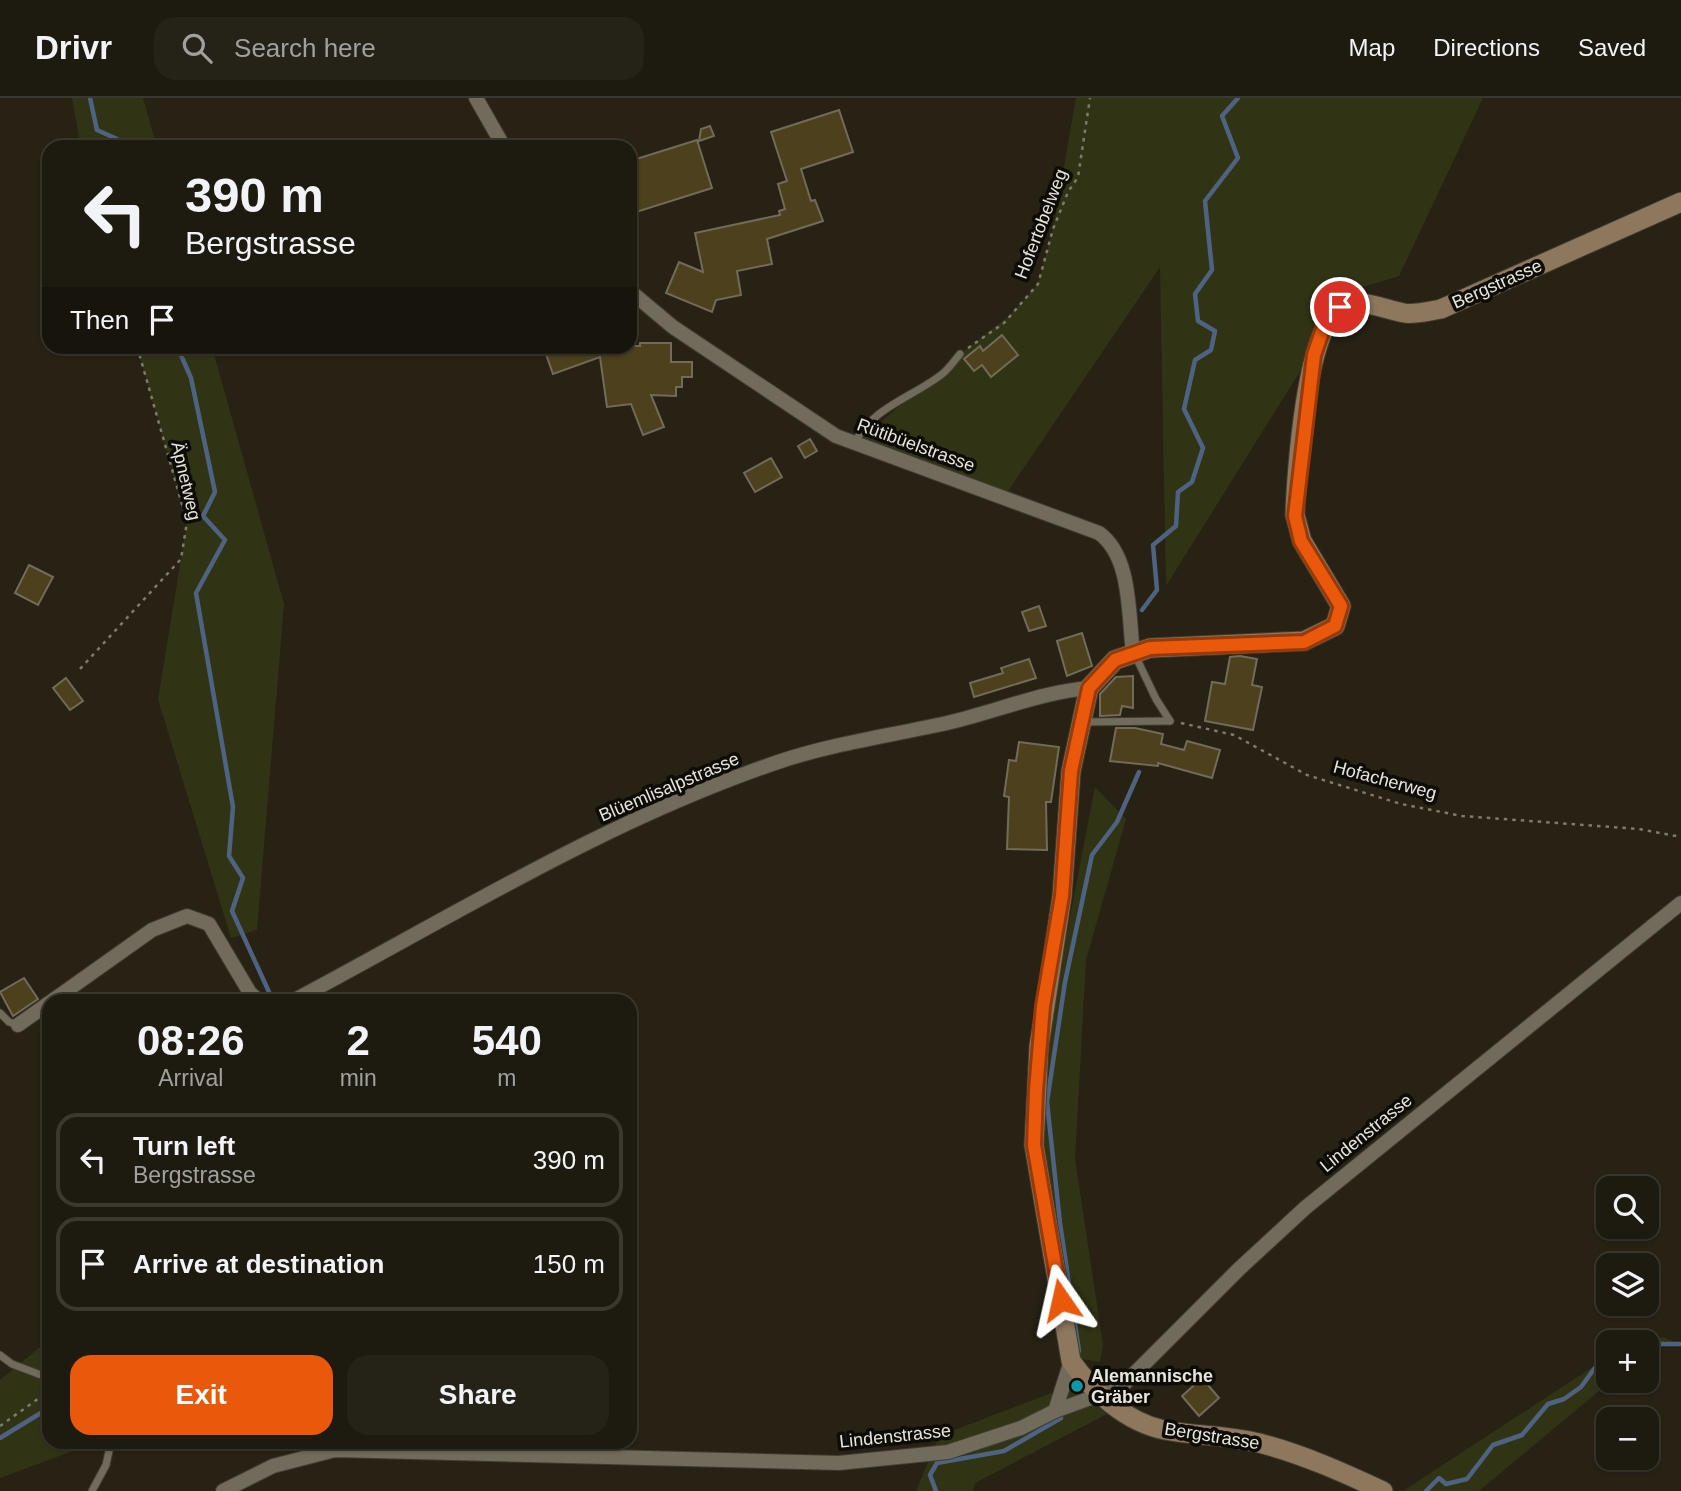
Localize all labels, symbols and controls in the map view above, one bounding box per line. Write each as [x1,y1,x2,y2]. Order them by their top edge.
search box [154,17,644,80]
text: Drivr [35,29,112,66]
icon: search [178,29,216,67]
text: Search here [234,33,376,63]
text: Map [1349,34,1395,61]
text: Directions [1433,34,1540,61]
text: Saved [1578,34,1646,61]
street label: Hofertobelweg [1011,166,1071,282]
icon: left [70,168,161,259]
text: 390 m [185,168,324,222]
text: Bergstrasse [185,225,356,261]
street label: Bergstrasse [1449,255,1545,313]
pin [1310,277,1370,337]
icon: arrive [1321,288,1359,326]
icon: arrive [143,301,181,339]
text: Then [70,305,129,335]
street label: Rütibüelstrasse [854,414,978,476]
street label: Äpnetweg [167,440,205,522]
street label: Blüemlisalpstrasse [596,748,742,826]
street label: Hofacherweg [1331,757,1439,803]
text: 08:26 [137,1017,245,1064]
text: 2 [346,1017,370,1064]
text: 540 [472,1017,542,1064]
text: Arrival [158,1065,223,1091]
text: min [340,1065,377,1091]
text: m [497,1065,516,1091]
street label: Lindenstrasse [1316,1090,1416,1176]
text: Turn left [133,1131,235,1161]
icon: left [74,1141,112,1179]
text: 390 m [533,1145,605,1175]
text: Bergstrasse [133,1162,256,1188]
map controls [1596,1176,1659,1470]
button: search [1596,1176,1659,1239]
icon: arrive [74,1245,112,1283]
text: Arrive at destination [133,1249,384,1279]
text: 150 m [533,1249,605,1279]
button: layers [1596,1253,1659,1316]
position arrow [1024,1263,1098,1337]
button: + [1596,1330,1659,1393]
button: Exit [70,1355,333,1435]
button: Share [347,1355,609,1435]
place label: Alemannische Gräber [1091,1366,1213,1407]
marker: Alemannische Gräber [1069,1378,1085,1394]
button: − [1596,1407,1659,1470]
street label: Bergstrasse [1163,1419,1261,1453]
street label: Lindenstrasse [838,1420,952,1452]

